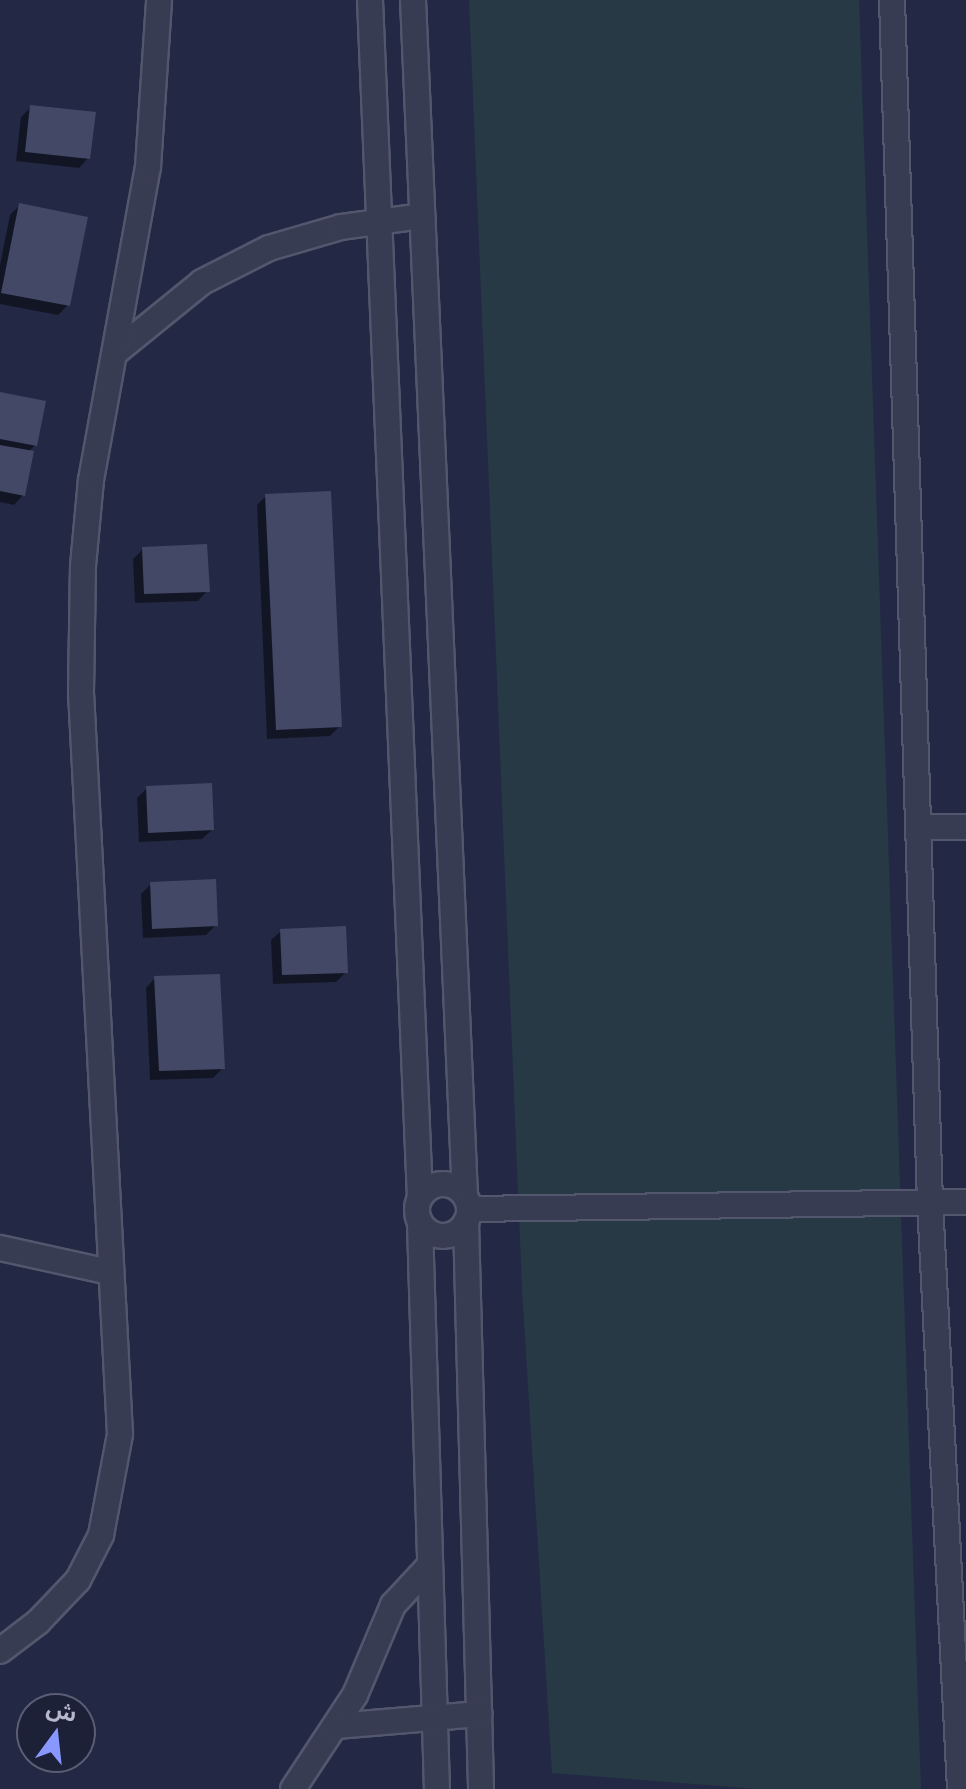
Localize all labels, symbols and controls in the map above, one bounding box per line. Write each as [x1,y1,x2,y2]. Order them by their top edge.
text: ش [43,1692,80,1731]
north arrow [16,1693,96,1773]

